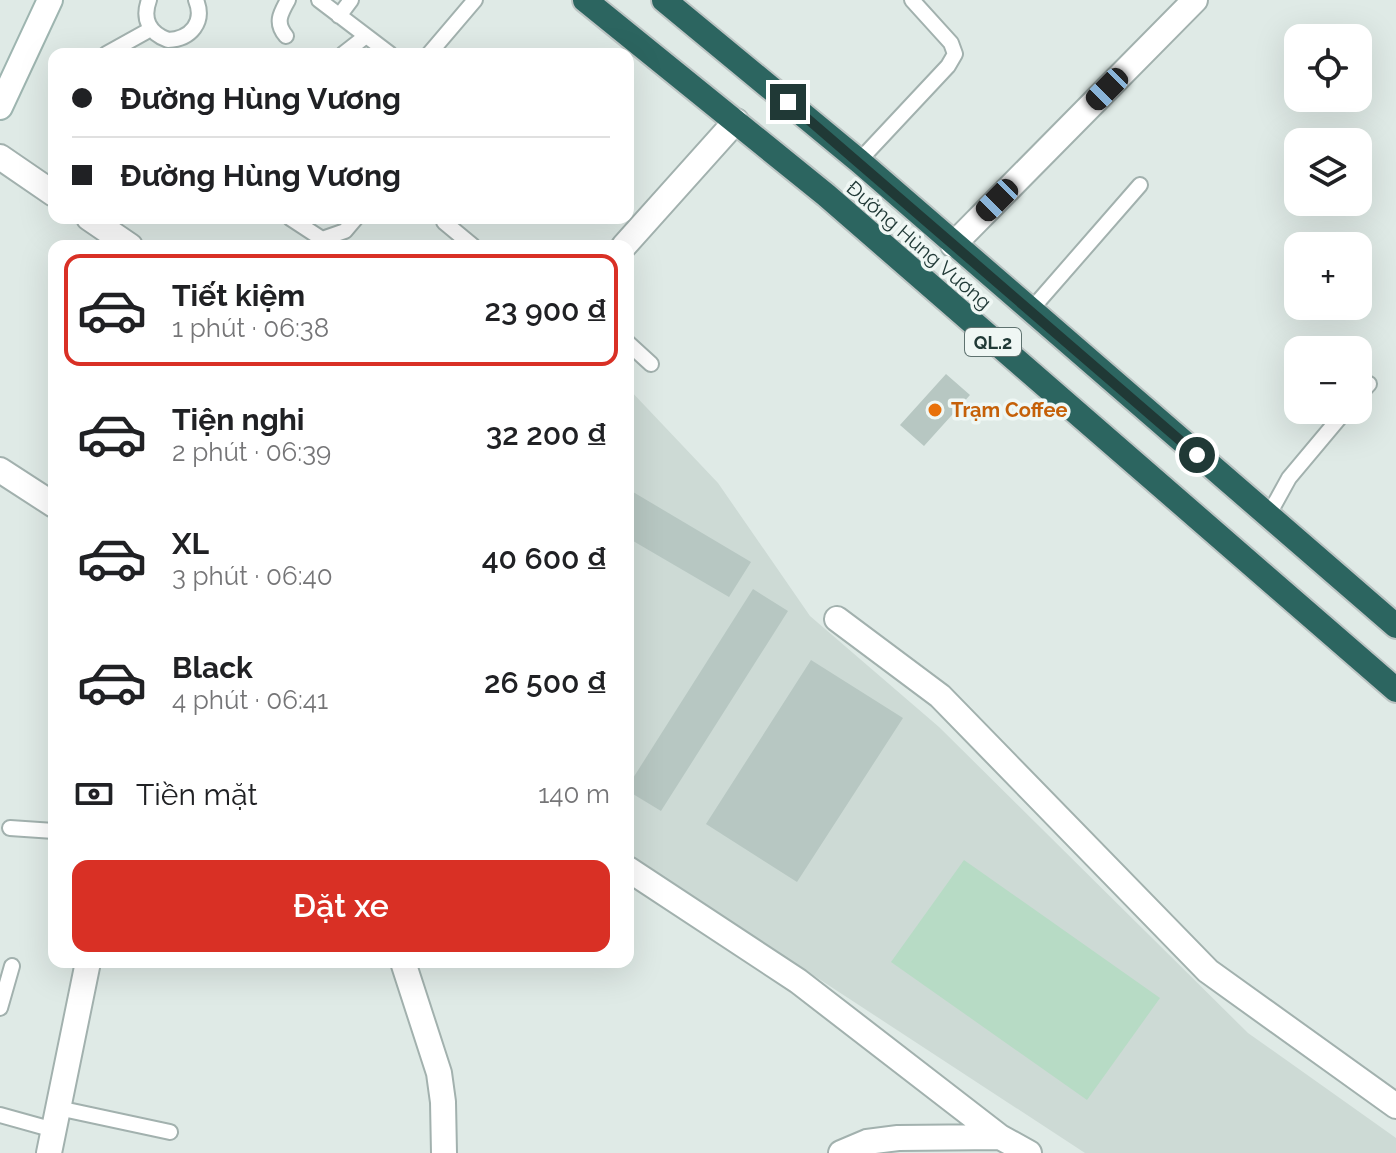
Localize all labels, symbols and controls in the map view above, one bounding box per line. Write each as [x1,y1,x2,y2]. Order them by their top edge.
map controls [1284,24,1372,424]
button: locate [1284,24,1372,112]
car [1082,64,1132,114]
text: Đường Hùng Vương [120,81,401,116]
route end [770,84,806,120]
button: layers [1284,128,1372,216]
text: Đường Hùng Vương [120,158,401,193]
car [972,175,1022,225]
street label: Đường Hùng Vương [842,176,996,314]
button: + [1284,232,1372,320]
icon: car [76,274,148,346]
text: Tiết kiệm [172,278,305,313]
text: 23 900 ₫ [485,293,606,328]
text: 1 phút · 06:38 [172,313,329,343]
road number: QL.2 [965,328,1021,356]
button: − [1284,336,1372,424]
icon: car [76,398,148,470]
place label: Trạm Coffee [951,398,1067,422]
marker: Trạm Coffee [926,401,944,419]
text: Tiện nghi [172,402,304,437]
text: 32 200 ₫ [486,417,606,452]
text: 2 phút · 06:39 [172,437,331,467]
route start [1179,437,1215,473]
icon: car [76,522,148,594]
text: XL [172,526,209,561]
text: 40 600 ₫ [482,541,606,576]
text: 3 phút · 06:40 [172,561,333,591]
icon: car [76,646,148,718]
text: Black [172,650,253,685]
text: 26 500 ₫ [484,665,606,700]
text: 4 phút · 06:41 [172,685,328,715]
icon: cash [72,772,116,816]
text: Tiền mặt [136,777,258,812]
text: 140 m [538,779,610,809]
button: Đặt xe [72,860,610,952]

